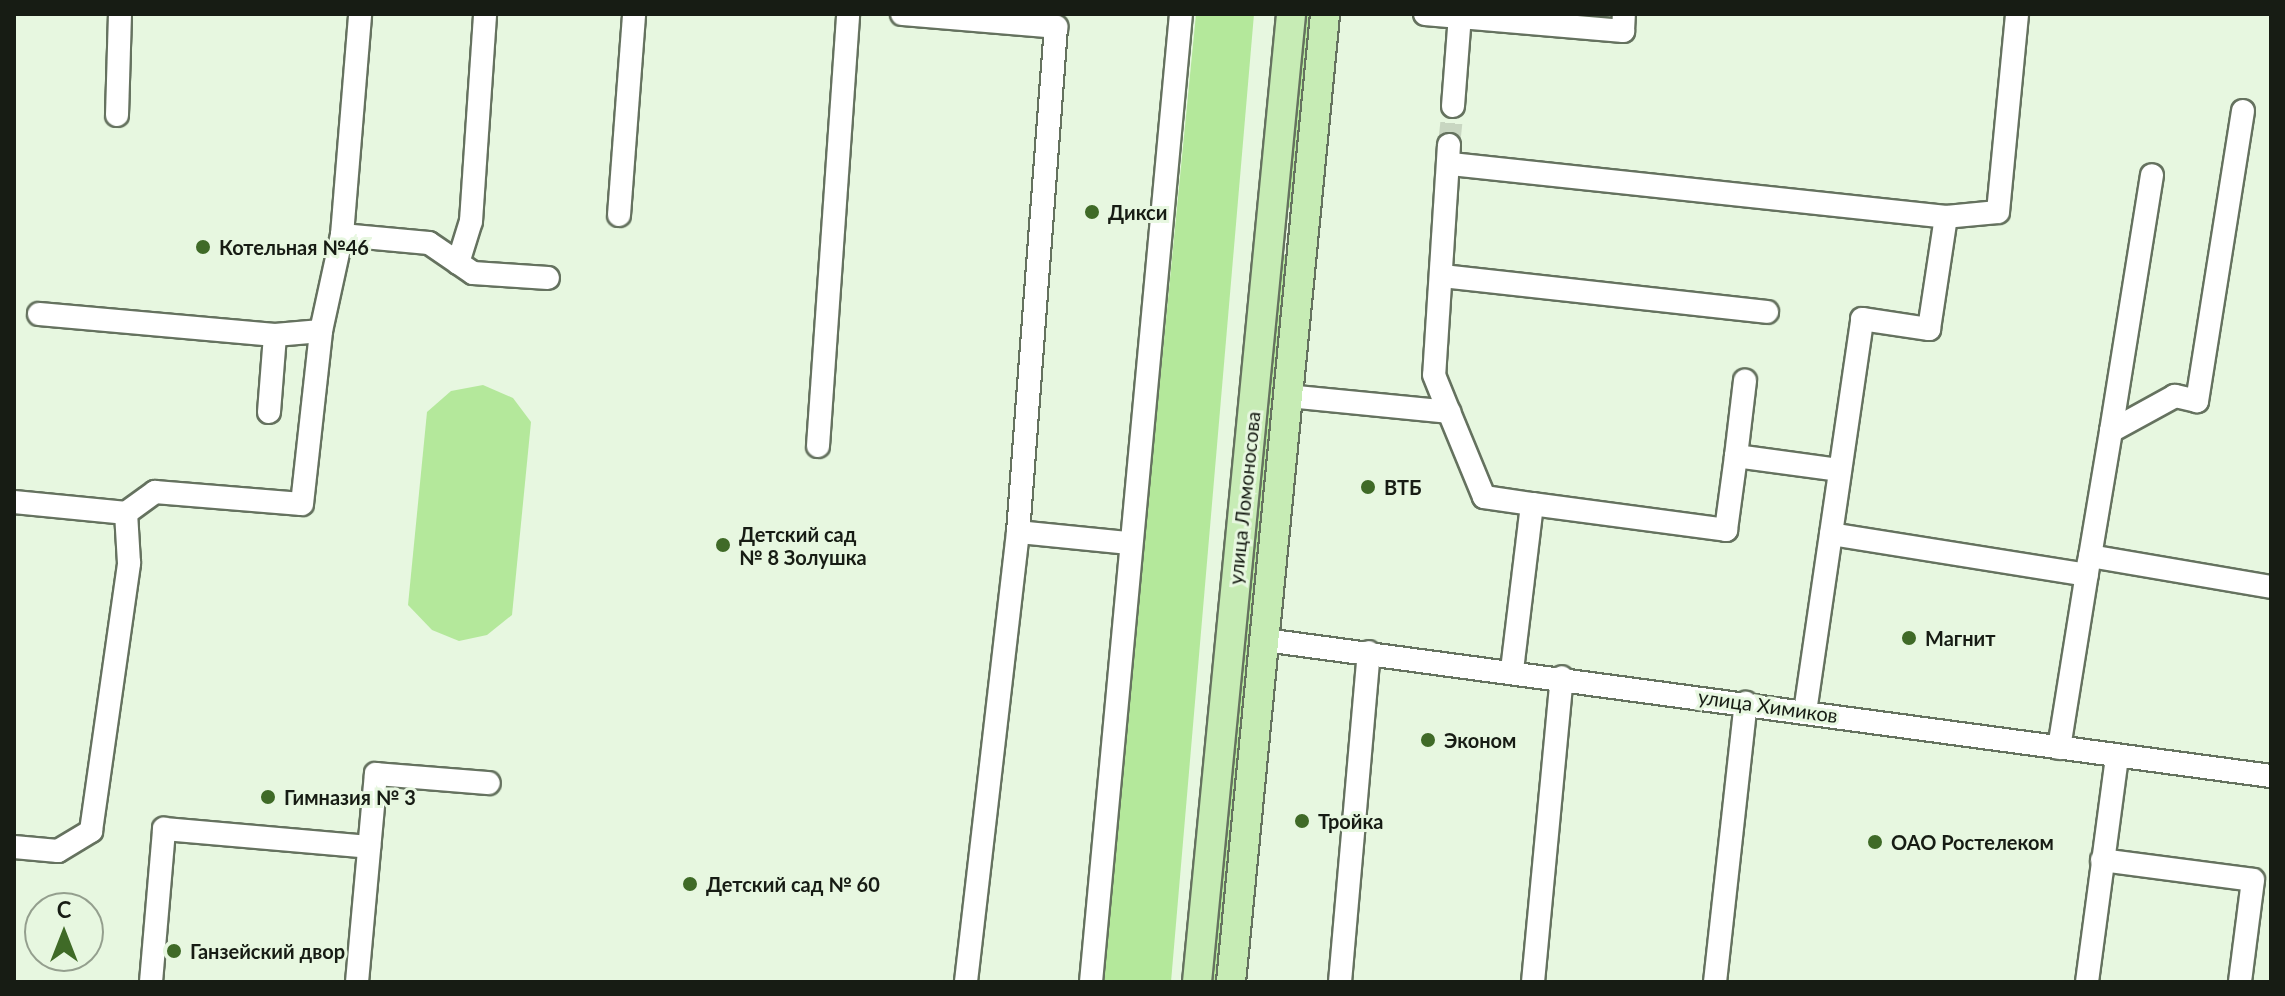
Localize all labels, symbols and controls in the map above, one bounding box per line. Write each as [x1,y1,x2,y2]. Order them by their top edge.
place label: Дикси [1108,200,1167,224]
marker: Дикси [1083,203,1101,221]
place label: Котельная №46 [219,235,369,259]
marker: Котельная №46 [194,238,212,256]
street label: улица Ломоносова [1223,410,1265,586]
place label: ВТБ [1384,475,1422,499]
marker: ВТБ [1359,478,1377,496]
place label: Детский сад № 8 Золушка [739,522,867,569]
marker: Детский сад № 8 Золушка [714,536,732,554]
place label: Магнит [1925,626,1996,650]
marker: Магнит [1900,629,1918,647]
street label: улица Химиков [1697,684,1839,728]
place label: Эконом [1444,728,1516,752]
marker: Эконом [1419,731,1437,749]
place label: Гимназия № 3 [284,785,416,809]
marker: Гимназия № 3 [259,788,277,806]
place label: Тройка [1318,809,1383,833]
marker: Тройка [1293,812,1311,830]
place label: ОАО Ростелеком [1891,830,2054,854]
marker: ОАО Ростелеком [1866,833,1884,851]
place label: Детский сад № 60 [706,872,880,896]
marker: Детский сад № 60 [681,875,699,893]
north arrow [24,892,104,972]
text: С [57,896,71,923]
place label: Ганзейский двор [190,939,345,963]
marker: Ганзейский двор [165,942,183,960]

